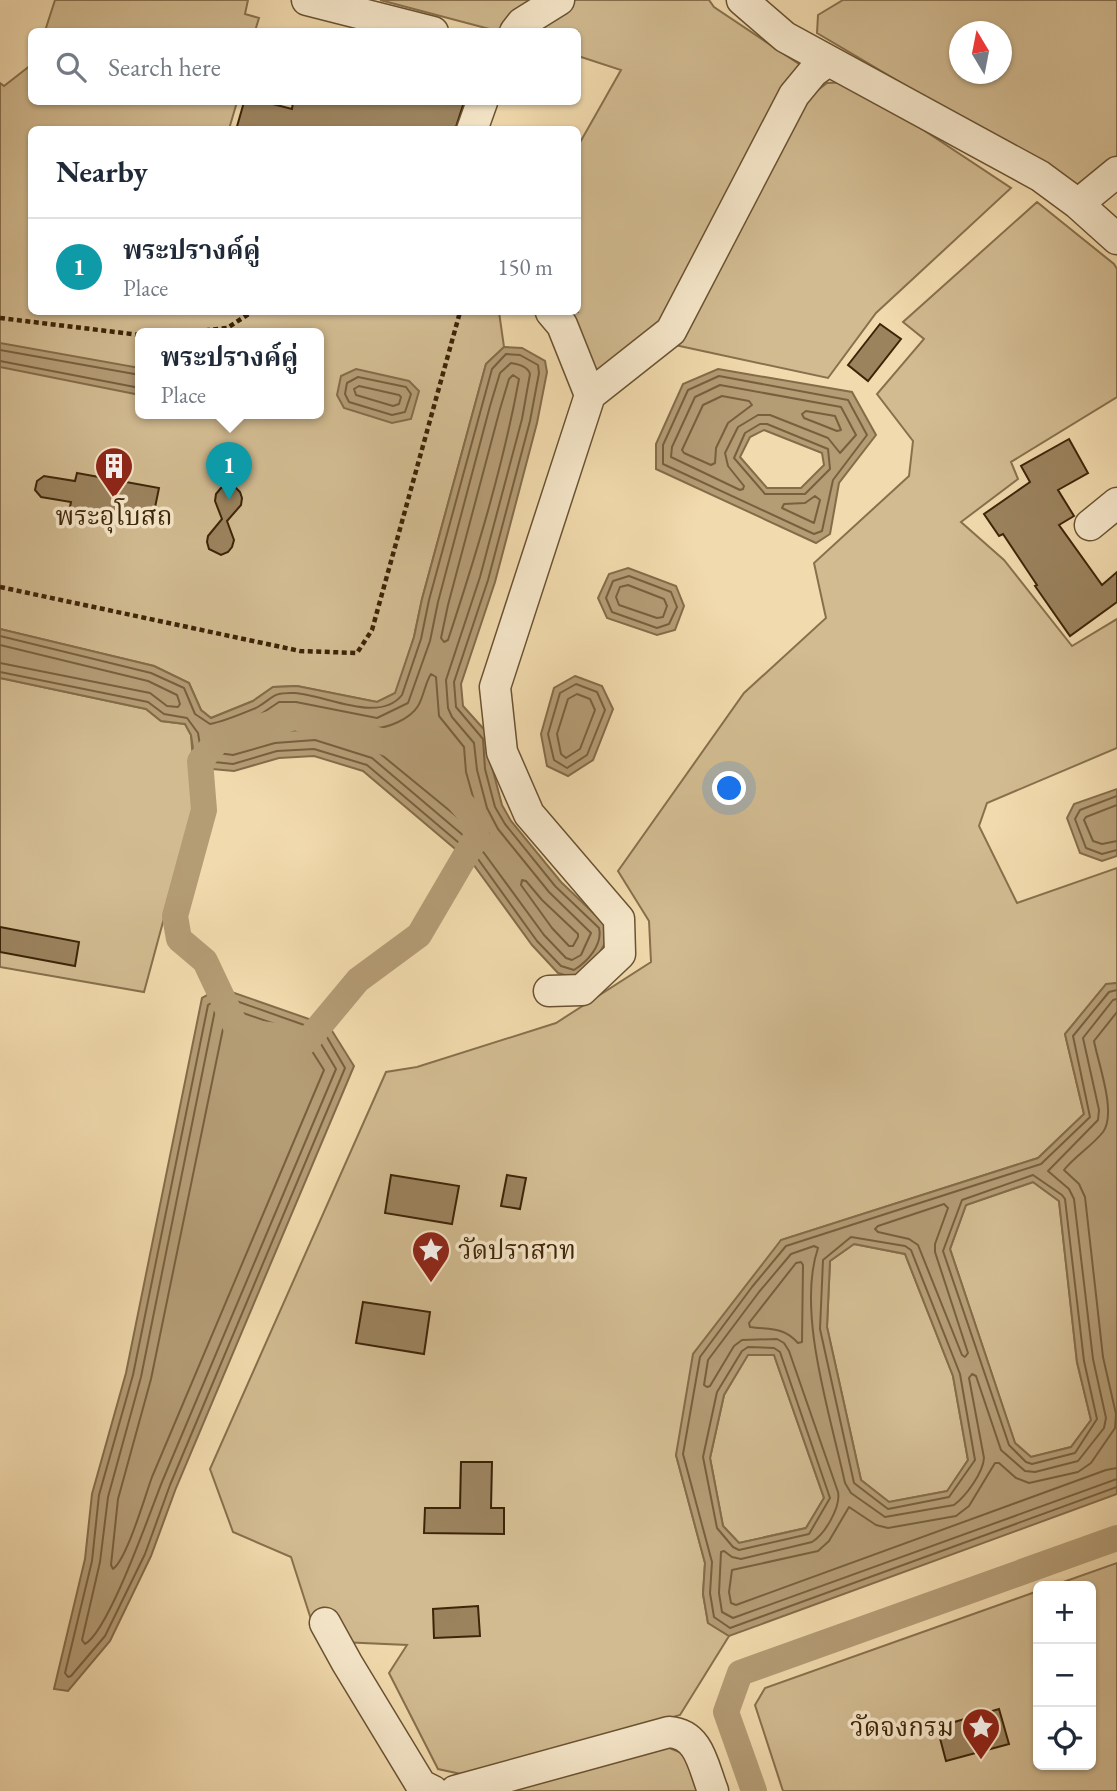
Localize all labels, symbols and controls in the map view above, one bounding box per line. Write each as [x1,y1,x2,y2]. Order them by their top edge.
north arrow [949,21,1012,84]
search box [28,28,581,105]
icon: search [52,48,90,86]
text: Search here [108,50,221,84]
text: Nearby [56,152,148,191]
text: พระปรางค์คู่ [123,233,261,267]
text: 1 [73,252,85,282]
text: 150 m [497,252,553,282]
text: Place [123,273,168,303]
popup [135,328,324,419]
text: พระปรางค์คู่ [161,340,298,374]
text: Place [161,380,206,410]
pin: 1 [206,442,252,500]
building icon: พระอุโบสถ [93,445,135,500]
place label: พระอุโบสถ [55,498,173,534]
your location [712,771,746,805]
place icon: วัดปราสาท [410,1229,452,1284]
place label: วัดปราสาท [458,1233,576,1267]
map controls [1033,1581,1096,1770]
button: + [1033,1581,1096,1644]
button: − [1033,1644,1096,1707]
place icon: วัดจงกรม [960,1706,1002,1761]
button: locate [1033,1707,1096,1770]
place label: วัดจงกรม [850,1710,954,1744]

